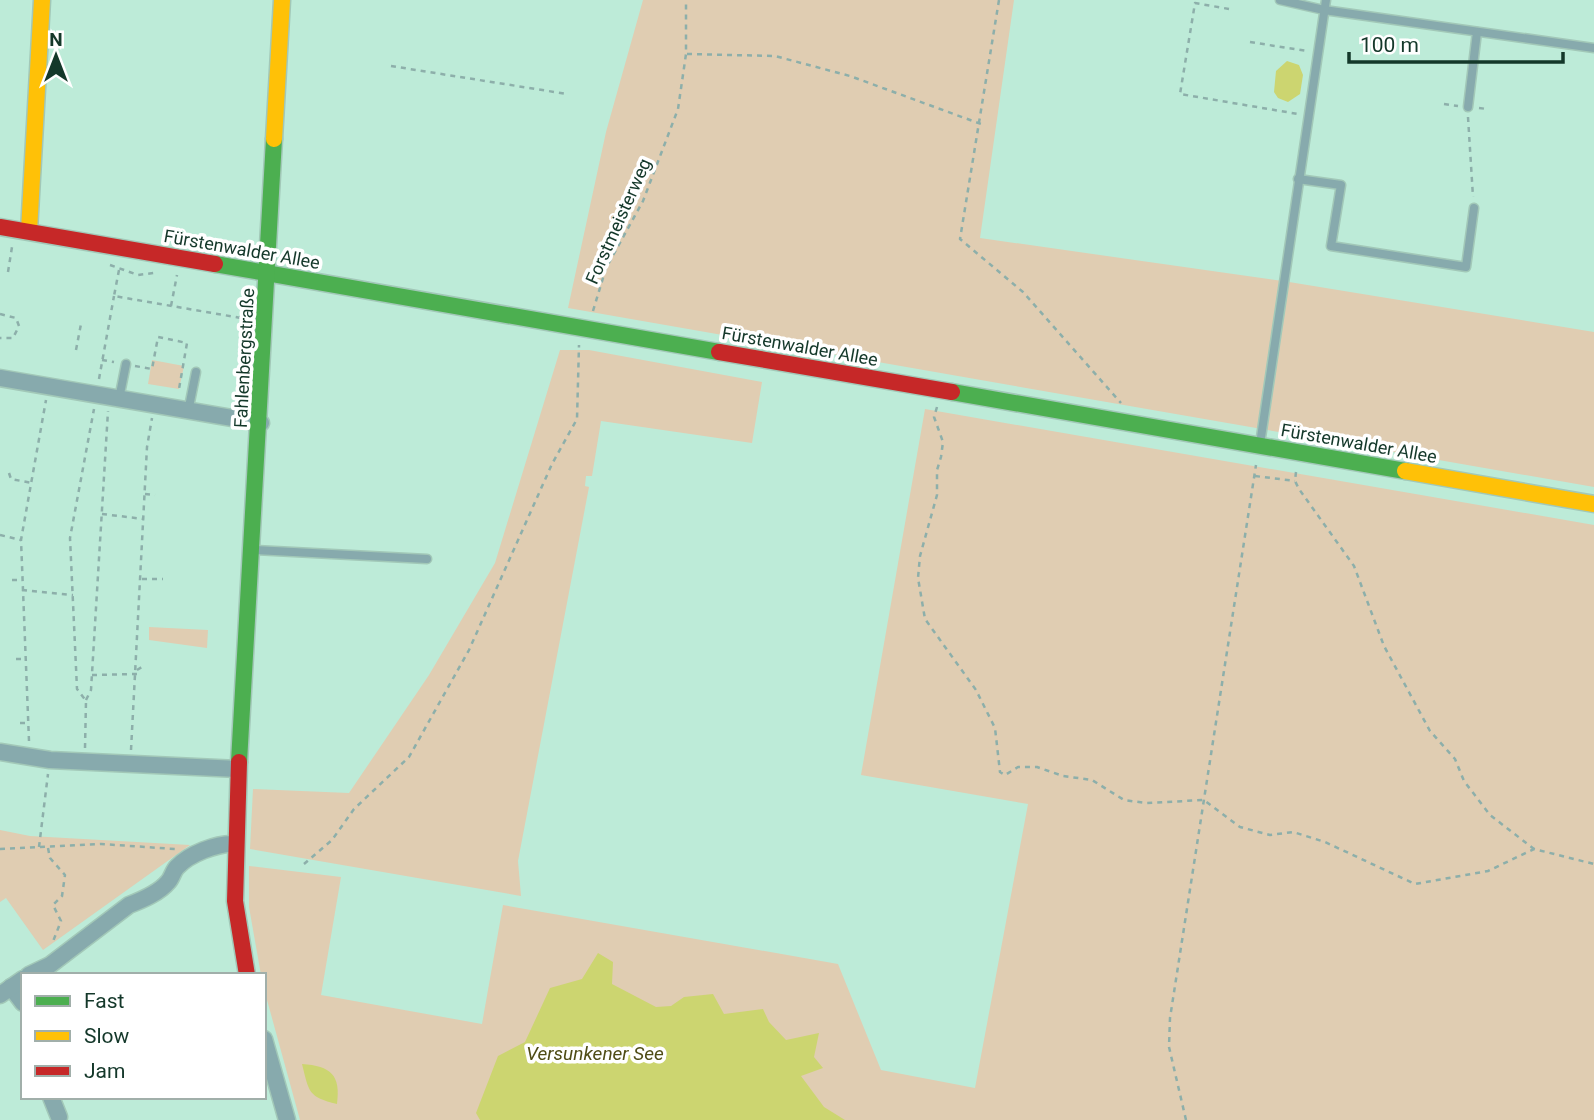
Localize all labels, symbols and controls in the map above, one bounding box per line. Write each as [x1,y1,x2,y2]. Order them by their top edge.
north arrow [21,21,91,91]
scale bar [1349,21,1562,65]
text: N [49,28,63,51]
text: 100 m [1360,33,1419,57]
street label: Forstmeisterweg [581,155,655,287]
street label: Fürstenwalder Allee [162,225,322,273]
street label: Fahlenbergstraße [230,288,258,428]
street label: Fürstenwalder Allee [720,322,880,370]
street label: Fürstenwalder Allee [1279,419,1439,467]
legend [21,973,266,1099]
text: Fast [84,989,125,1013]
text: Slow [84,1024,130,1048]
water label: Versunkener See [526,1042,664,1065]
text: Jam [84,1059,125,1083]

